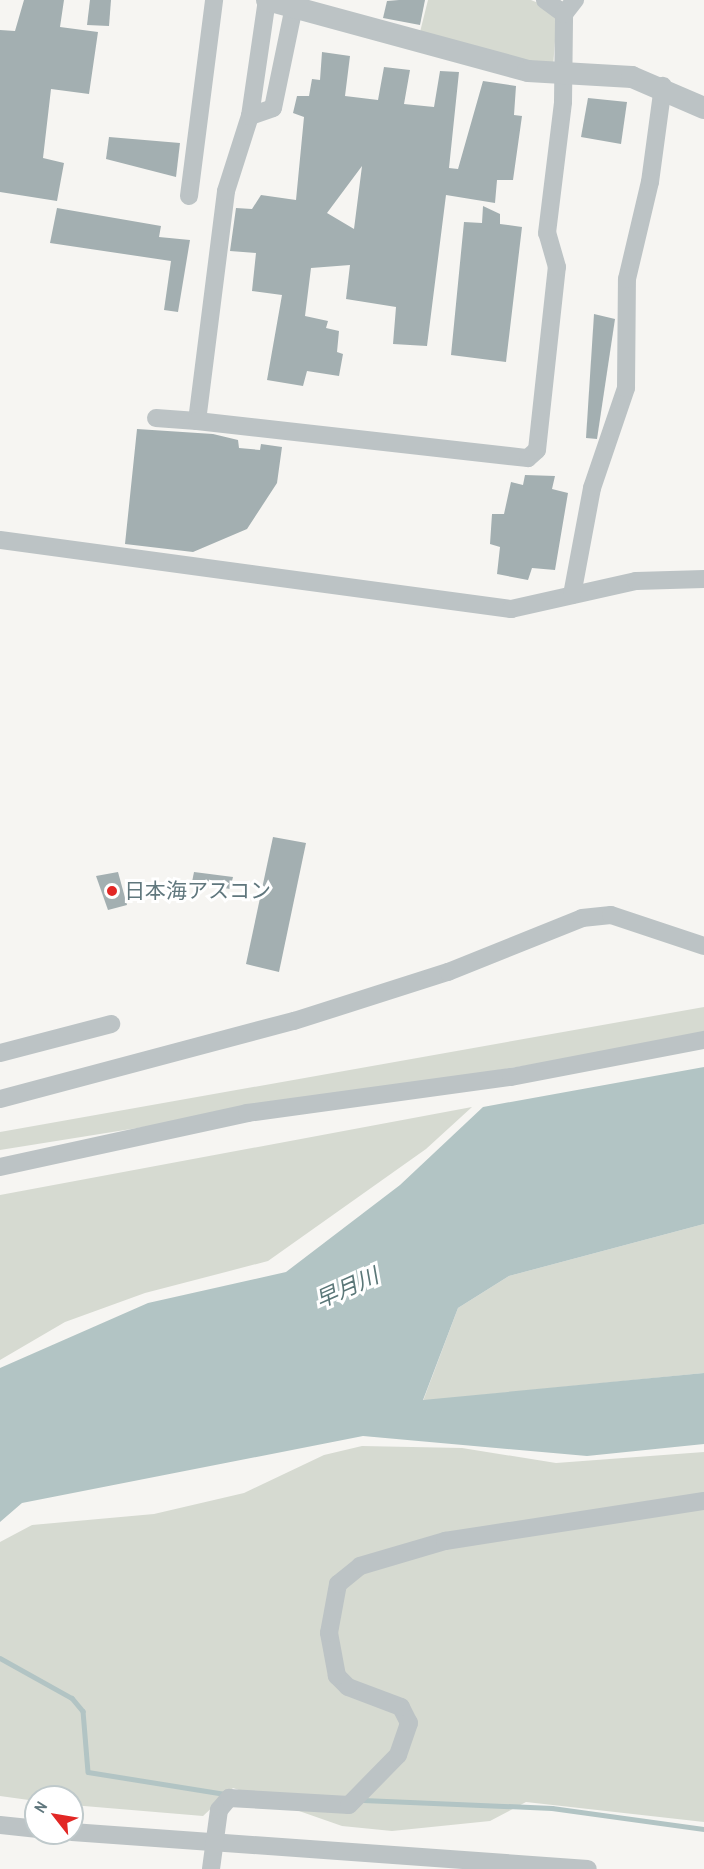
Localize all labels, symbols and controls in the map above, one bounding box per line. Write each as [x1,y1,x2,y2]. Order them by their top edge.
place label: 日本海アスコン [124,878,271,904]
marker: 日本海アスコン [105,884,119,898]
water label: 早月川 [311,1263,383,1313]
north arrow [24,1785,84,1845]
text: N [28,1797,52,1816]

